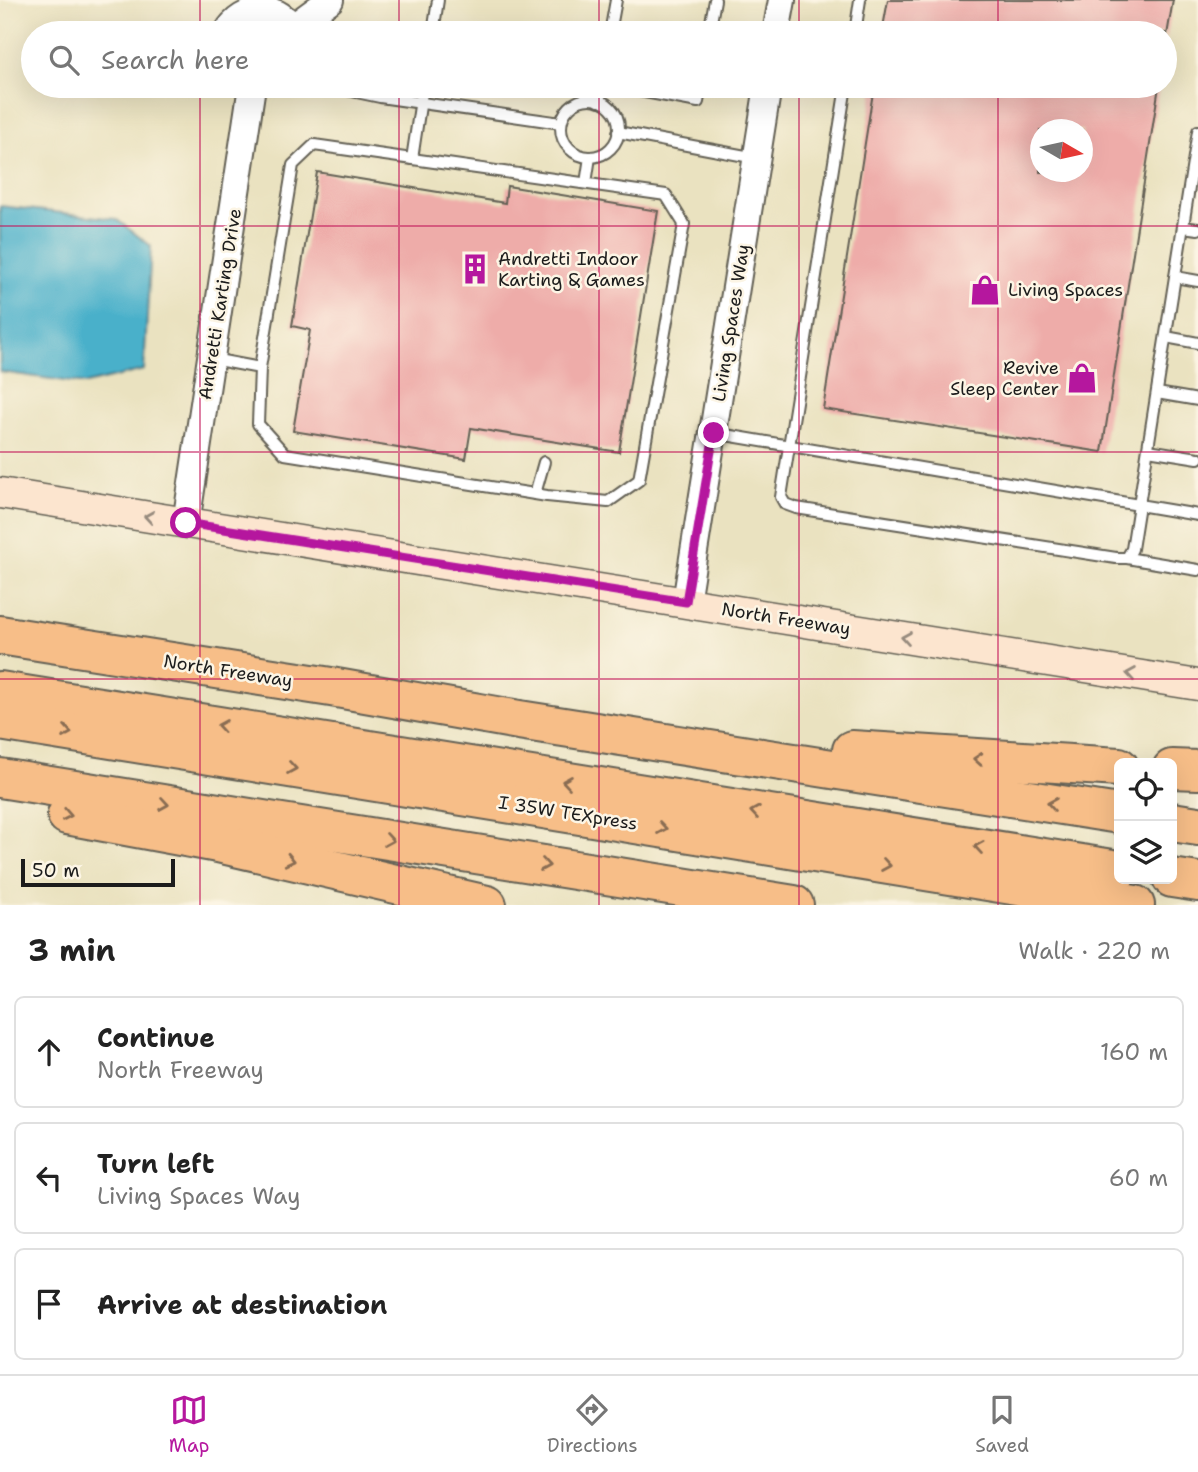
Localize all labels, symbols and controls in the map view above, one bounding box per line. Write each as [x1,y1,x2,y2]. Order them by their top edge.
search box [21,21,1177,98]
icon: search [45,41,83,79]
text: Search here [101,42,250,77]
north arrow [1030,119,1093,182]
street label: Andretti Karting Drive [193,207,247,401]
street label: Living Spaces Way [707,242,755,404]
place label: Andretti Indoor Karting & Games [498,247,645,292]
building icon: Andretti Indoor Karting & Games [458,252,492,286]
shop icon: Living Spaces [968,273,1002,307]
place label: Living Spaces [1008,278,1123,302]
place label: Revive Sleep Center [950,356,1059,401]
shop icon: Revive Sleep Center [1065,361,1099,395]
route end [698,417,729,448]
route start [170,507,201,538]
one-way arrow [143,510,155,525]
street label: North Freeway [720,597,852,641]
one-way arrow [900,631,912,646]
street label: North Freeway [162,649,294,693]
one-way arrow [1125,667,1137,682]
one-way arrow [216,719,228,734]
one-way arrow [61,724,73,739]
one-way arrow [972,751,983,766]
map controls [1114,758,1177,884]
button: locate [1114,758,1177,821]
one-way arrow [286,760,298,775]
one-way arrow [562,775,573,790]
street label: I 35W TEXpress [497,790,639,836]
one-way arrow [158,796,170,811]
one-way arrow [1046,796,1058,811]
one-way arrow [749,805,761,820]
one-way arrow [61,806,73,821]
one-way arrow [656,820,668,835]
button: layers [1114,821,1177,884]
one-way arrow [383,832,395,847]
one-way arrow [973,840,985,855]
one-way arrow [284,852,296,866]
scale bar [21,856,175,888]
one-way arrow [540,857,551,872]
one-way arrow [880,857,892,872]
text: 50 m [32,858,80,883]
text: 3 min [28,930,115,971]
text: Walk · 220 m [1018,936,1170,966]
text: Continue [97,1020,215,1055]
icon: ahead [30,1033,68,1071]
text: 160 m [1100,1037,1168,1067]
text: North Freeway [97,1055,264,1085]
text: Turn left [97,1146,214,1181]
icon: left [30,1159,68,1197]
text: 60 m [1109,1163,1168,1193]
text: Living Spaces Way [97,1181,300,1211]
icon: arrive [30,1285,68,1323]
text: Arrive at destination [97,1287,387,1322]
tab: Map [169,1391,209,1458]
tab: Directions [547,1391,638,1458]
tab: Saved [975,1391,1029,1458]

